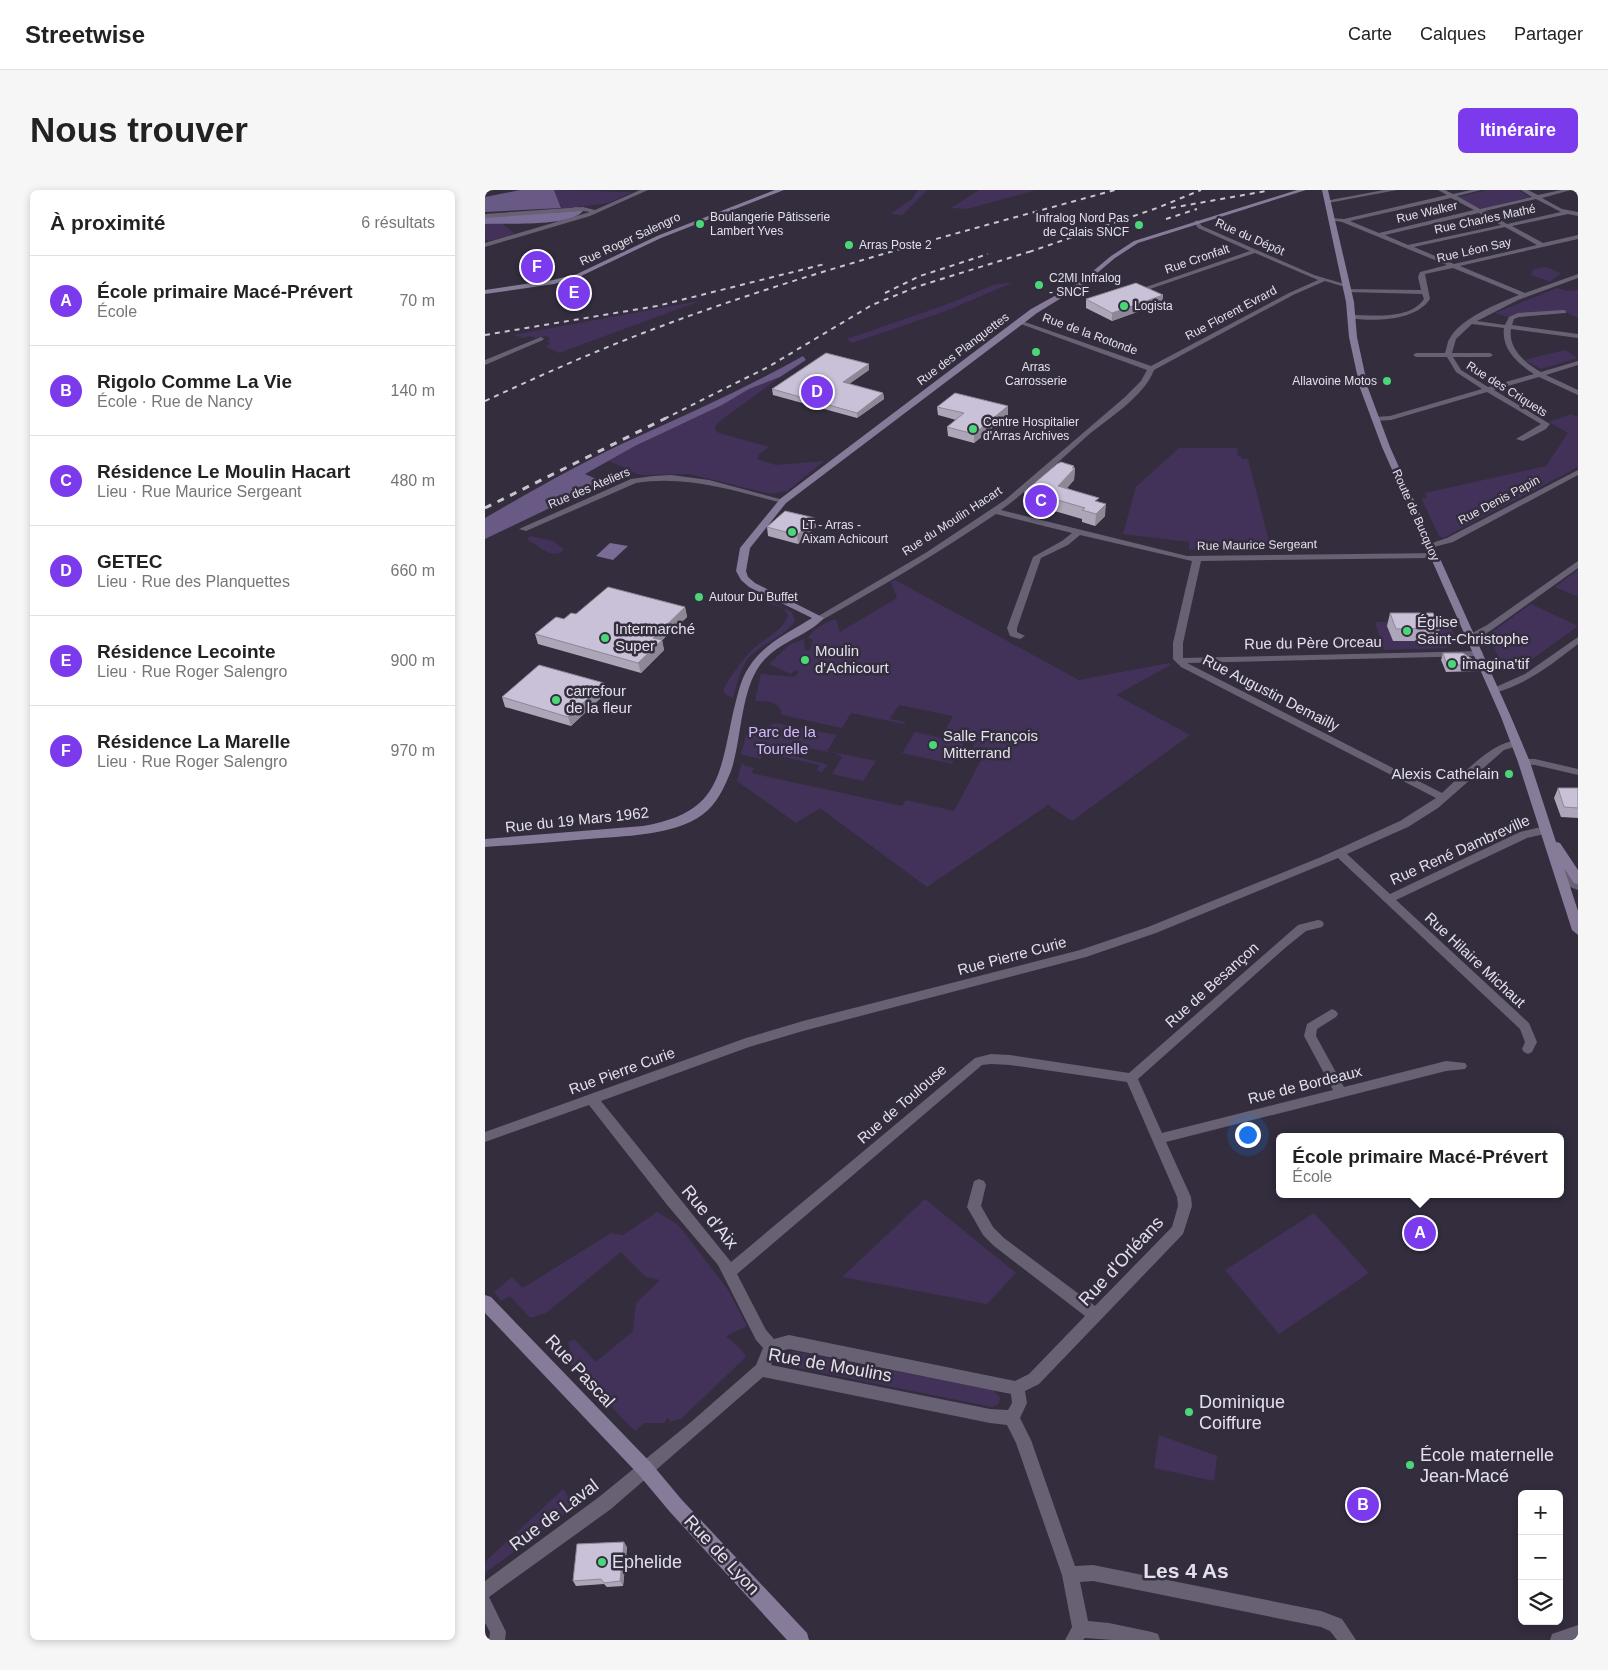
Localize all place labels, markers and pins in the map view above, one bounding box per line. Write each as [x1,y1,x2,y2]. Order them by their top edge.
place label: Boulangerie Pâtisserie Lambert Yves [710,210,830,238]
place label: Infralog Nord Pas de Calais SNCF [1036,211,1129,239]
marker: Boulangerie Pâtisserie Lambert Yves [694,218,706,230]
marker: Infralog Nord Pas de Calais SNCF [1133,219,1145,231]
place label: Arras Poste 2 [859,238,932,252]
marker: Arras Poste 2 [843,239,855,251]
pin: F [521,248,553,286]
place label: C2MI Infralog - SNCF [1049,271,1121,299]
pin: E [558,274,590,312]
marker: C2MI Infralog - SNCF [1033,279,1045,291]
place label: Logista [1134,299,1173,313]
marker: Logista [1118,300,1130,312]
marker: Arras Carrosserie [1030,346,1042,358]
place label: Arras Carrosserie [1005,360,1067,388]
pin: D [801,373,833,411]
place label: Allavoine Motos [1292,374,1377,388]
marker: Allavoine Motos [1381,375,1393,387]
place label: Centre Hospitalier d'Arras Archives [983,415,1079,443]
marker: Centre Hospitalier d'Arras Archives [967,423,979,435]
pin: C [1025,482,1057,520]
place label: LT - Arras - Aixam Achicourt [802,518,889,546]
marker: LT - Arras - Aixam Achicourt [786,526,798,538]
place label: Autour Du Buffet [709,590,798,604]
marker: Autour Du Buffet [693,591,705,603]
place label: Église Saint-Christophe [1417,613,1529,647]
place label: Intermarché Super [615,620,695,654]
marker: Église Saint-Christophe [1401,625,1413,637]
marker: Intermarché Super [599,632,611,644]
place label: Moulin d'Achicourt [815,642,890,676]
marker: Moulin d'Achicourt [799,654,811,666]
place label: imagina'tif [1462,655,1530,672]
marker: imagina'tif [1446,658,1458,670]
place label: carrefour de la fleur [566,682,632,716]
marker: carrefour de la fleur [550,694,562,706]
place label: Salle François Mitterrand [943,727,1038,761]
marker: Salle François Mitterrand [927,739,939,751]
place label: Alexis Cathelain [1391,765,1499,782]
marker: Alexis Cathelain [1503,768,1515,780]
pin: A [1404,1214,1436,1252]
place label: Dominique Coiffure [1199,1392,1285,1433]
marker: Dominique Coiffure [1183,1406,1195,1418]
place label: École maternelle Jean-Macé [1420,1445,1554,1486]
marker: École maternelle Jean-Macé [1404,1459,1416,1471]
pin: B [1347,1486,1379,1524]
place label: Ephelide [612,1552,682,1572]
marker: Ephelide [596,1556,608,1568]

